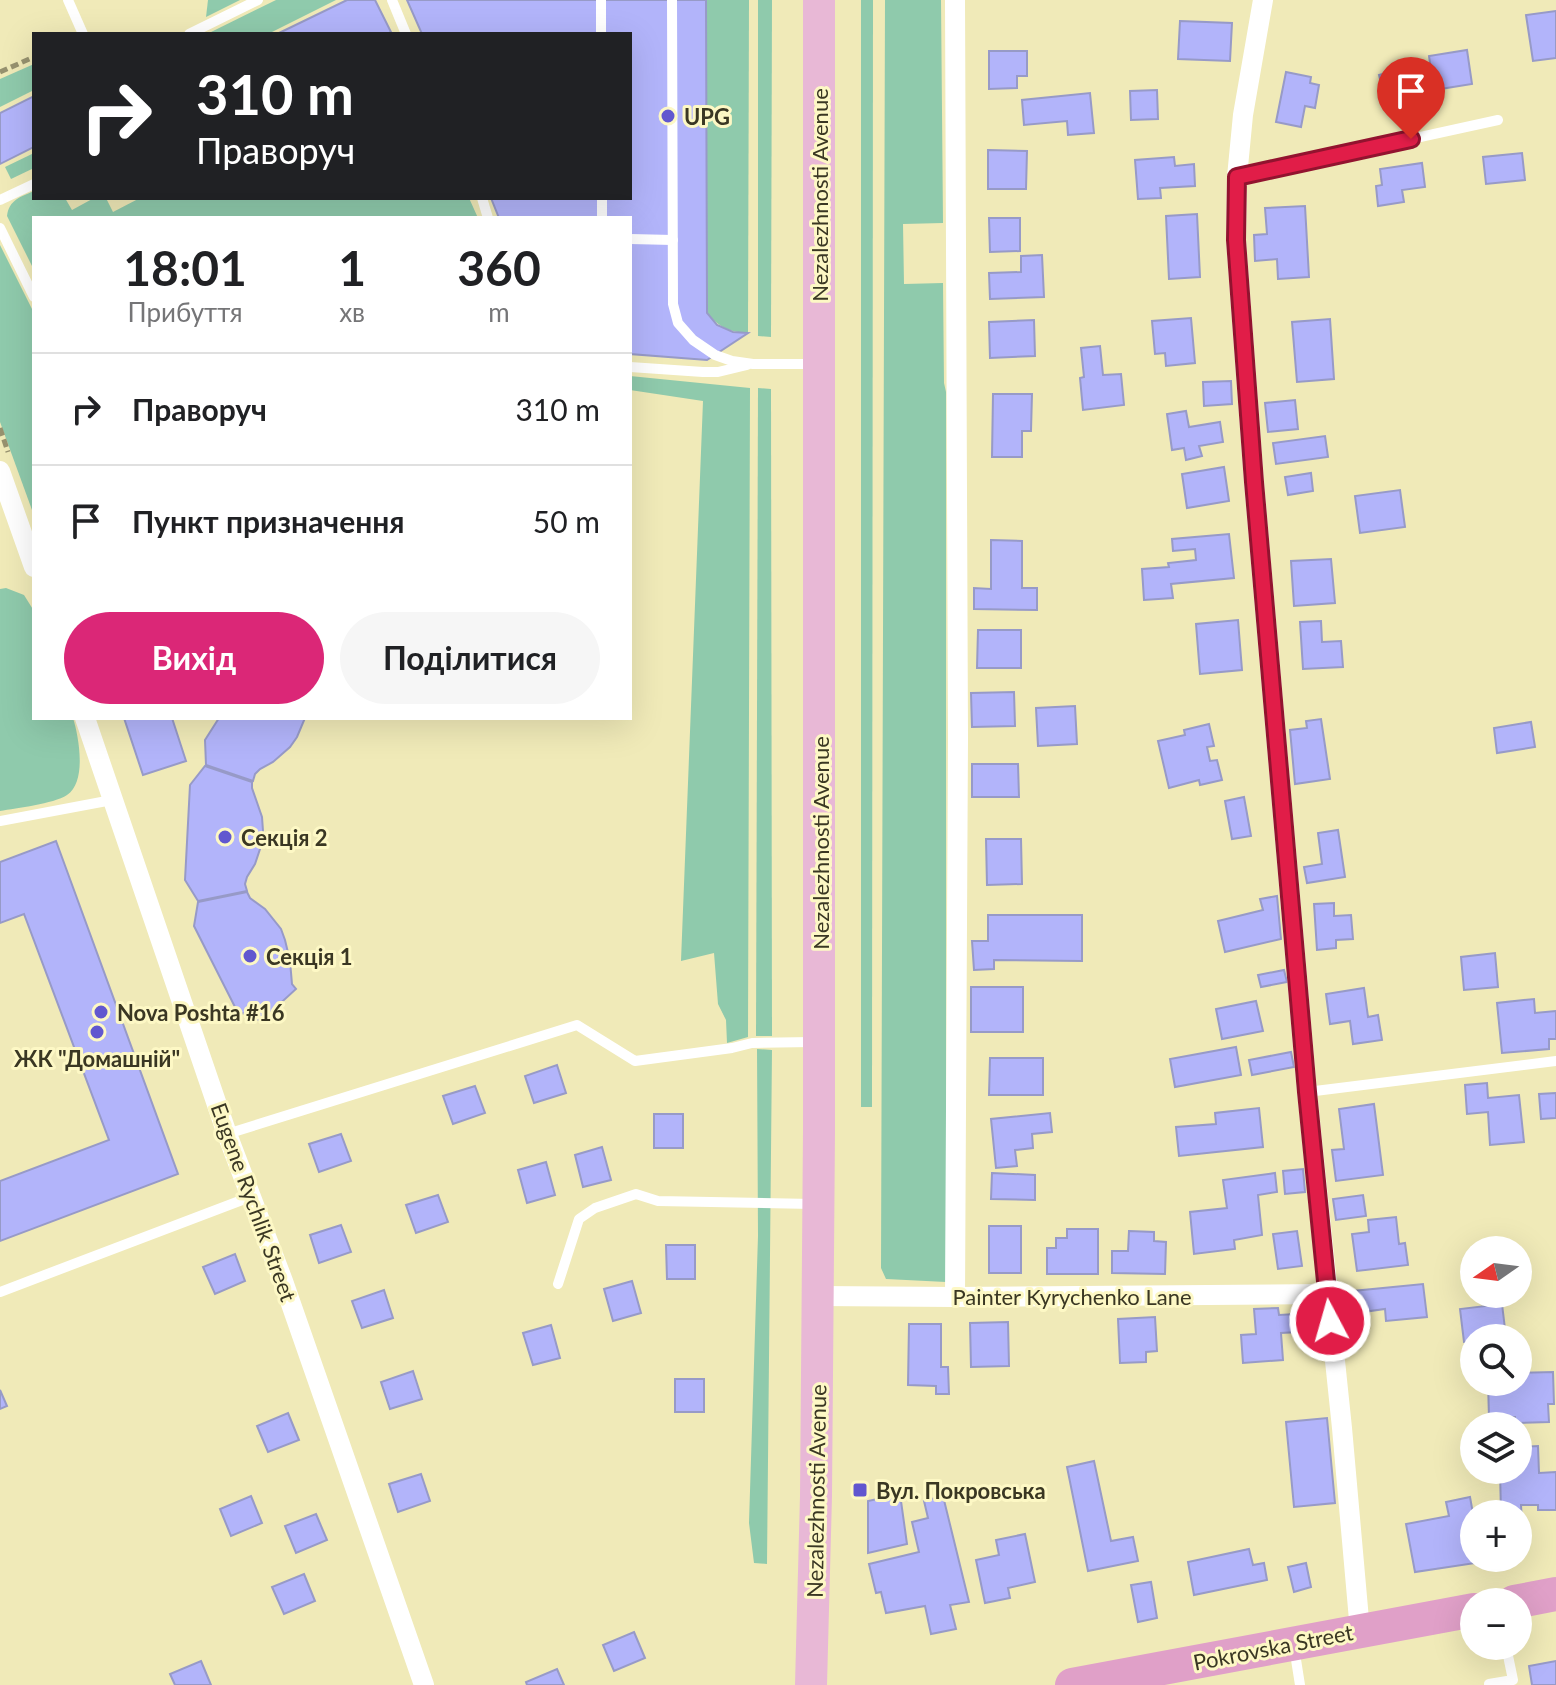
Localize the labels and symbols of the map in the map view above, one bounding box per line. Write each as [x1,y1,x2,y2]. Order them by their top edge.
pin [1377,57,1445,139]
street label: Nezalezhnosti Avenue [806,88,833,302]
place label: UPG [684,103,730,130]
marker: UPG [659,107,677,125]
street label: Nezalezhnosti Avenue [807,736,834,950]
place label: Секція 2 [241,824,328,851]
marker: Секція 2 [216,828,234,846]
place label: Секція 1 [266,943,353,970]
marker: Секція 1 [241,947,259,965]
place label: Nova Poshta #16 [117,999,285,1026]
marker: Nova Poshta #16 [92,1003,110,1021]
marker: ЖК "Домашній" [88,1023,106,1041]
place label: ЖК "Домашній" [14,1045,180,1072]
street label: Eugene Rychlik Street [206,1099,303,1305]
north arrow [1460,1236,1532,1308]
position arrow [1288,1279,1372,1363]
street label: Painter Kyrychenko Lane [952,1283,1192,1310]
street label: Nezalezhnosti Avenue [801,1384,831,1598]
place label: Вул. Покровська [876,1477,1046,1504]
marker: Вул. Покровська [851,1481,869,1499]
street label: Pokrovska Street [1191,1618,1355,1676]

